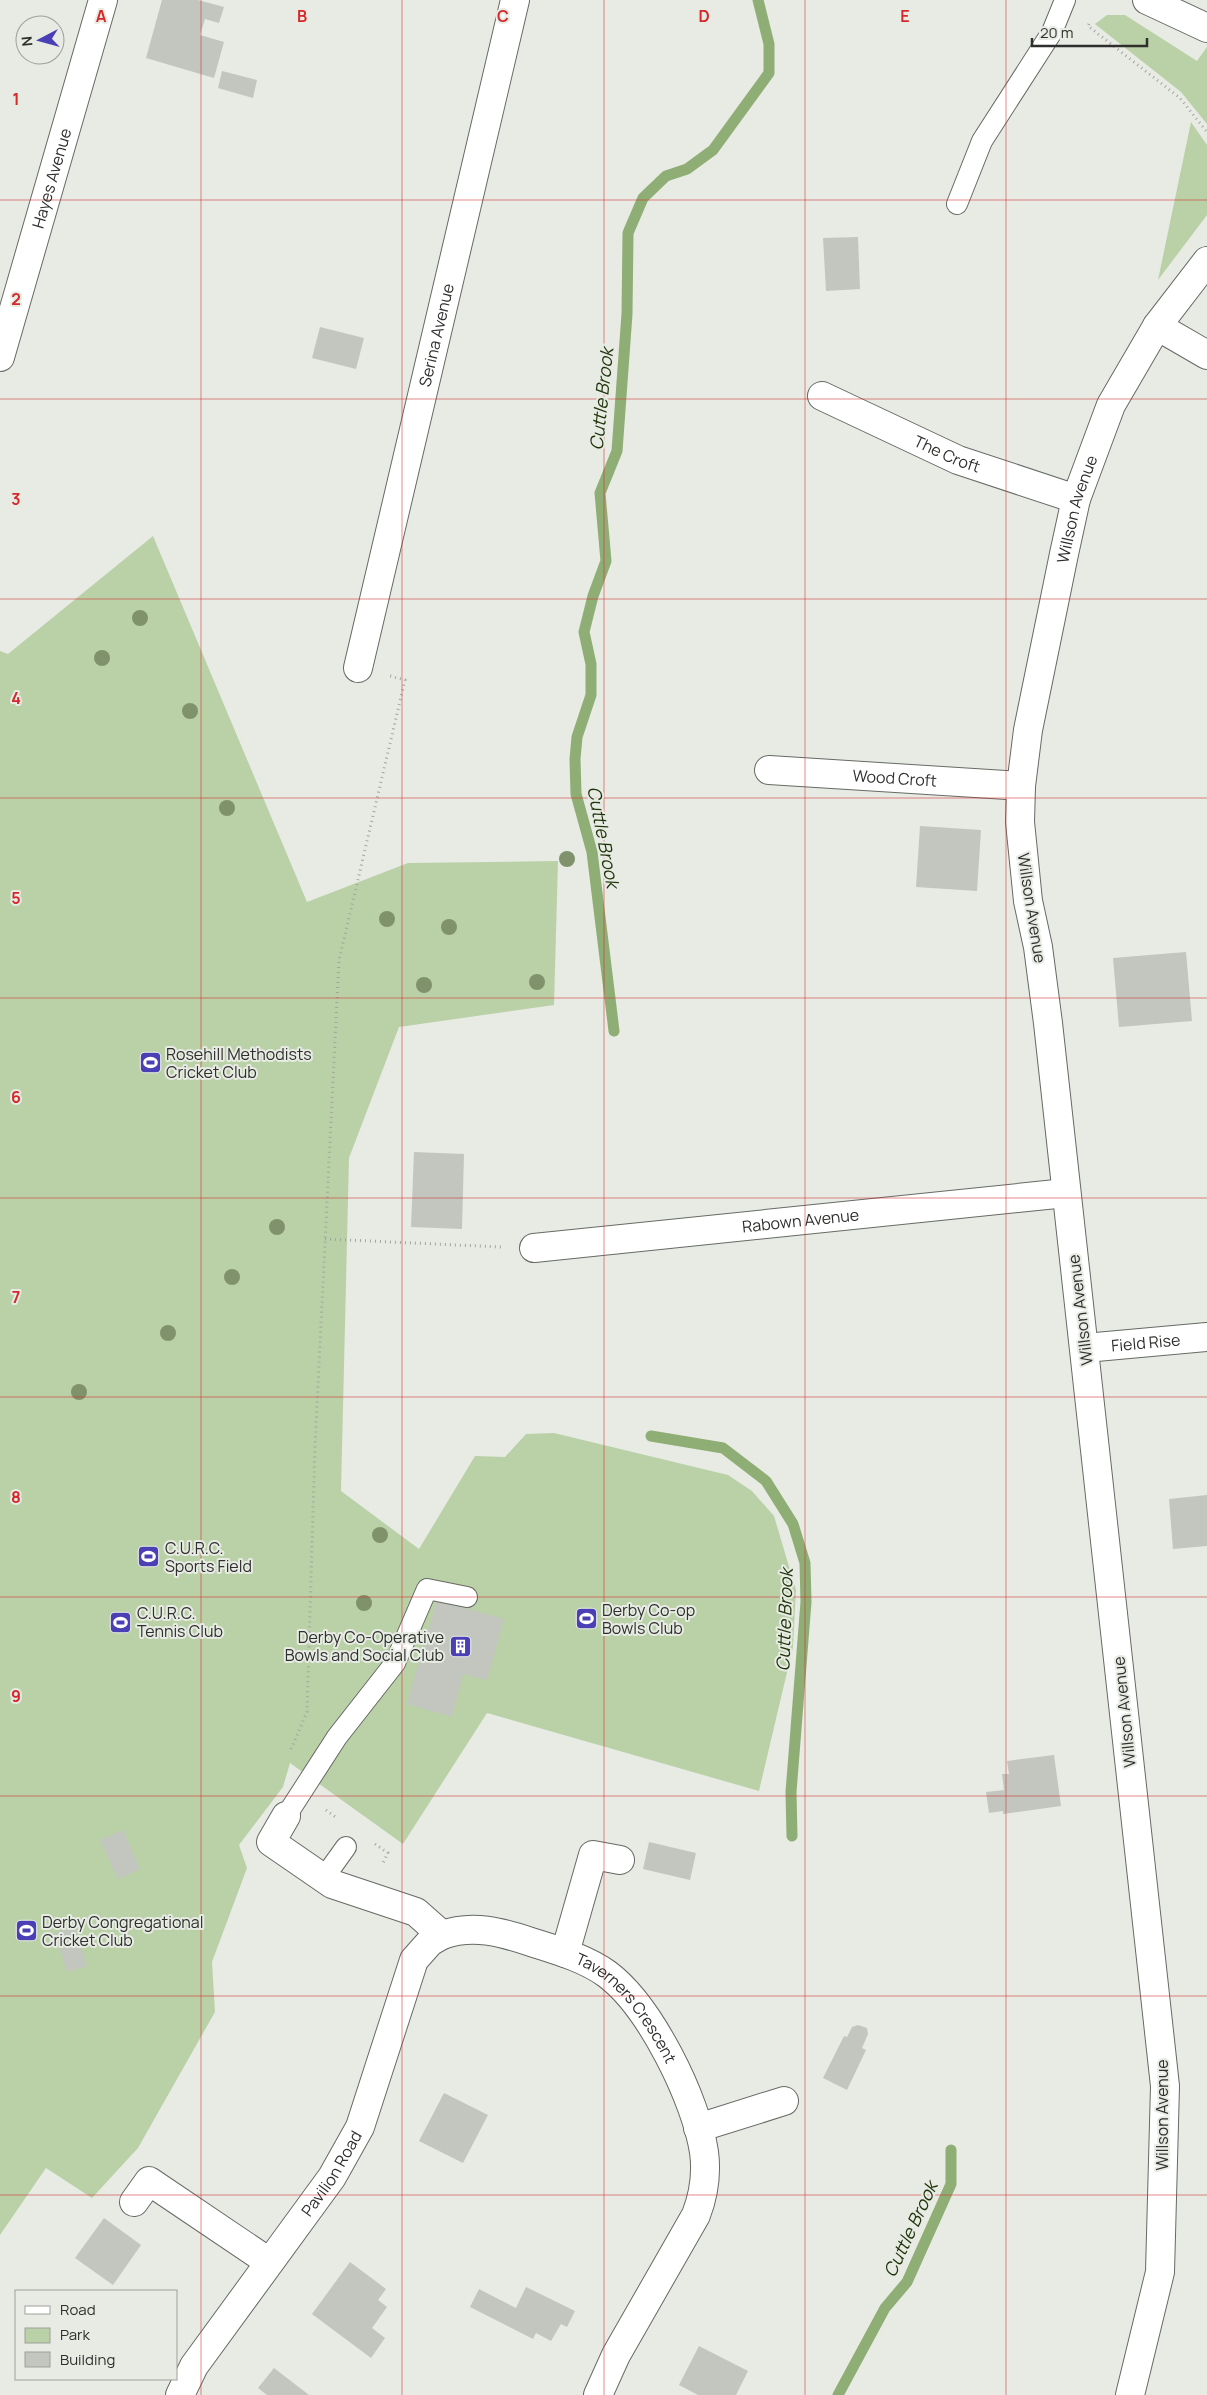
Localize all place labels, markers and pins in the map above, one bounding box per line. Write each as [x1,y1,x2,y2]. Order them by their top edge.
place label: Rosehill Methodists Cricket Club [166,1043,312,1083]
sports icon: Rosehill Methodists Cricket Club [138,1051,162,1075]
place label: C.U.R.C. Sports Field [165,1537,252,1577]
sports icon: C.U.R.C. Sports Field [137,1545,161,1569]
place label: Derby Co-op Bowls Club [602,1599,695,1639]
place label: C.U.R.C. Tennis Club [137,1602,223,1642]
sports icon: Derby Co-op Bowls Club [574,1607,598,1631]
sports icon: C.U.R.C. Tennis Club [109,1610,133,1634]
place label: Derby Co-Operative Bowls and Social Club [285,1626,444,1666]
building icon: Derby Co-Operative Bowls and Social Club [448,1634,472,1658]
place label: Derby Congregational Cricket Club [42,1911,204,1951]
sports icon: Derby Congregational Cricket Club [14,1919,38,1943]

